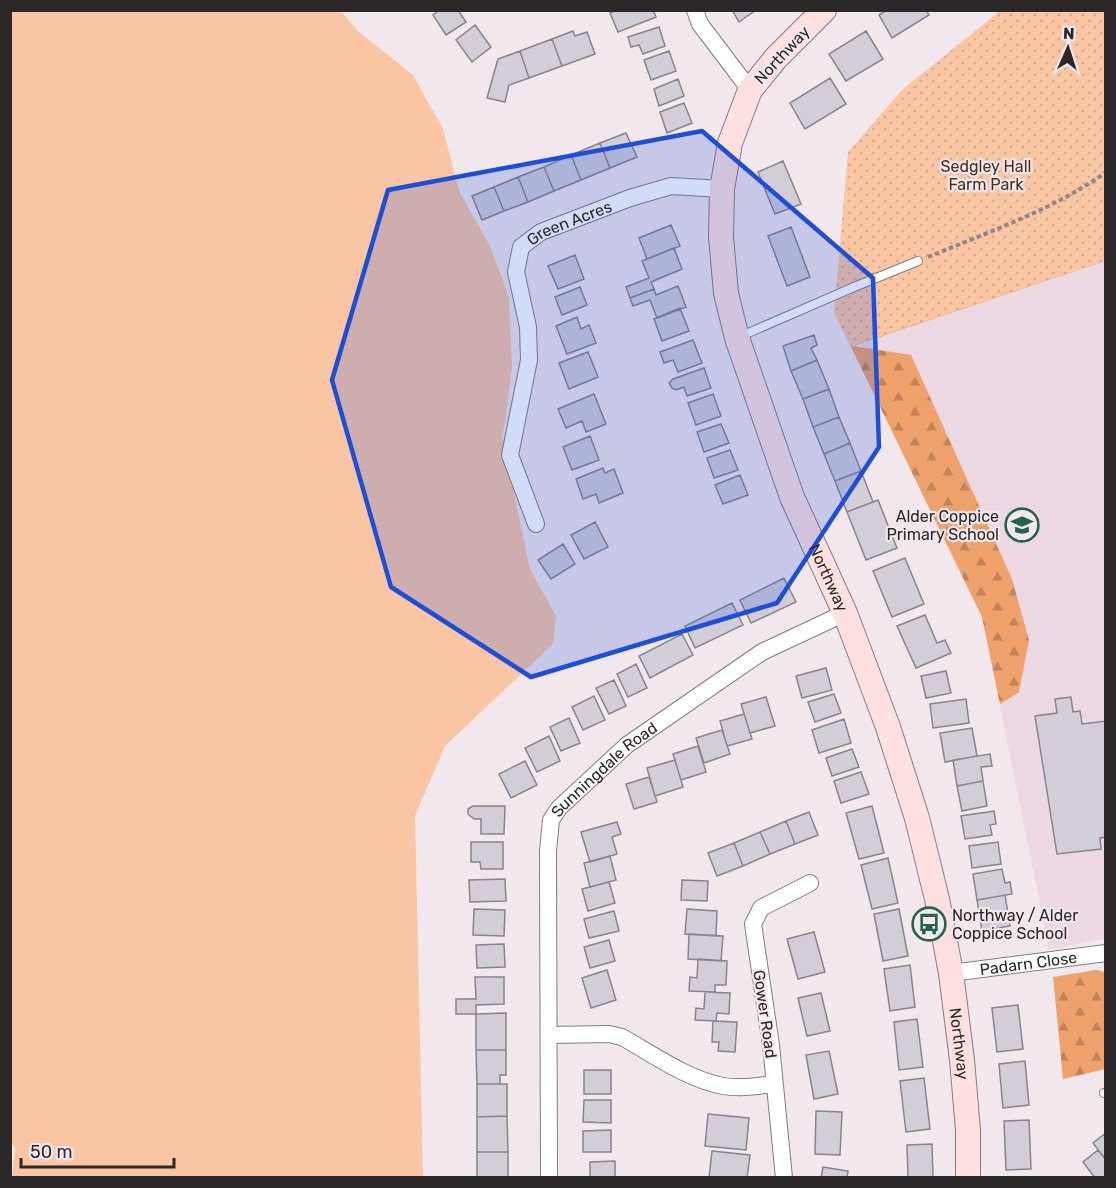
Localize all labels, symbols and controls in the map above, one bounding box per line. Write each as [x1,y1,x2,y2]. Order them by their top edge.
north arrow [1038,18,1098,78]
street label: Northway [750,22,814,88]
text: N [1063,24,1075,43]
park label: Sedgley Hall Farm Park [941,157,1031,194]
street label: Green Acres [523,196,614,249]
place label: Alder Coppice Primary School [887,507,999,544]
school or university icon: Alder Coppice Primary School [1004,507,1040,543]
street label: Northway [805,541,853,615]
street label: Sunningdale Road [547,718,661,820]
bus stop icon: Northway / Alder Coppice School [911,906,947,942]
place label: Northway / Alder Coppice School [952,906,1078,943]
street label: Padarn Close [979,947,1078,979]
street label: Gower Road [749,969,781,1059]
street label: Northway [946,1006,973,1081]
scale bar [21,1131,174,1169]
text: 50 m [30,1141,73,1163]

